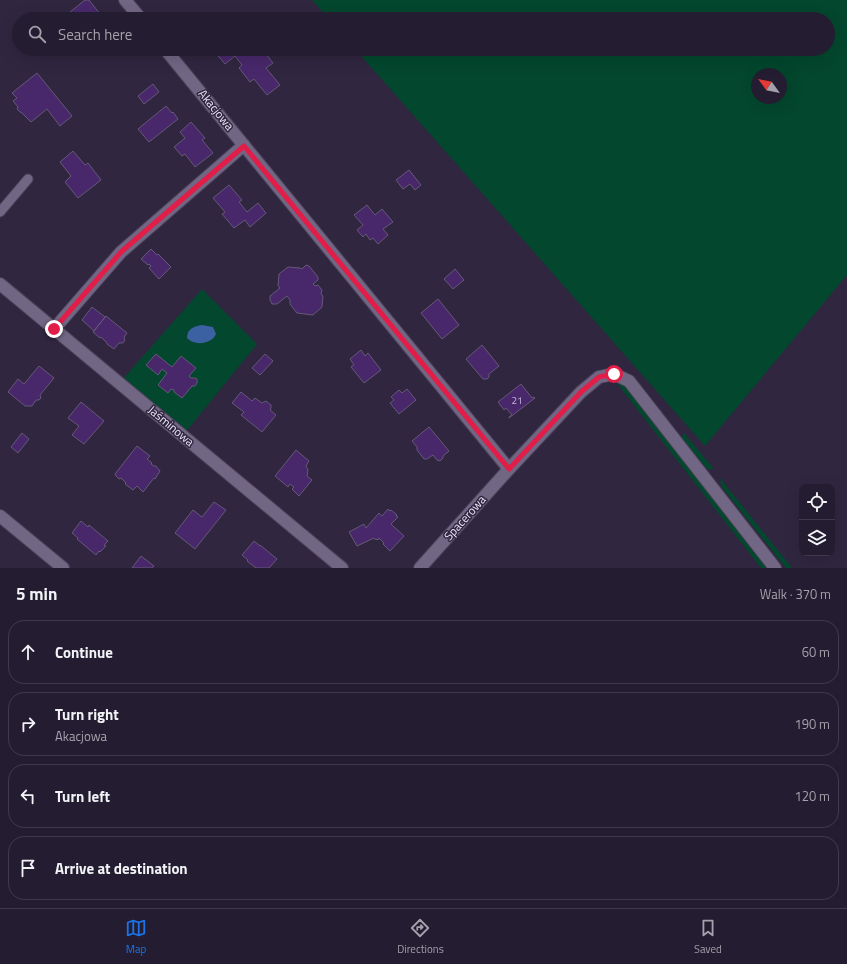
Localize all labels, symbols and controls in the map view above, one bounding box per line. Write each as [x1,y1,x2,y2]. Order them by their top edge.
search box [12,12,835,56]
icon: search [26,23,48,45]
text: Search here [58,23,132,46]
north arrow [751,68,787,104]
street label: Akacjowa [194,85,239,134]
route end [45,320,63,338]
route start [605,365,623,383]
house number: 21 [511,393,523,408]
street label: Jaśminowa [144,400,199,451]
map controls [799,484,835,556]
button: locate [799,484,835,520]
street label: Spacerowa [439,491,490,545]
button: layers [799,520,835,556]
text: 5 min [16,581,57,607]
text: Walk · 370 m [760,584,831,604]
icon: ahead [17,641,39,663]
text: Continue [55,641,113,664]
text: 60 m [802,642,830,662]
text: Turn right [55,703,119,726]
icon: right [17,713,39,735]
text: 190 m [794,714,830,734]
text: Akacjowa [55,726,107,746]
icon: left [17,785,39,807]
text: Turn left [55,785,110,808]
text: 120 m [794,786,830,806]
icon: arrive [17,857,39,879]
text: Arrive at destination [55,857,188,880]
tab: Map [125,917,147,957]
tab: Directions [397,917,444,957]
tab: Saved [694,917,722,957]

